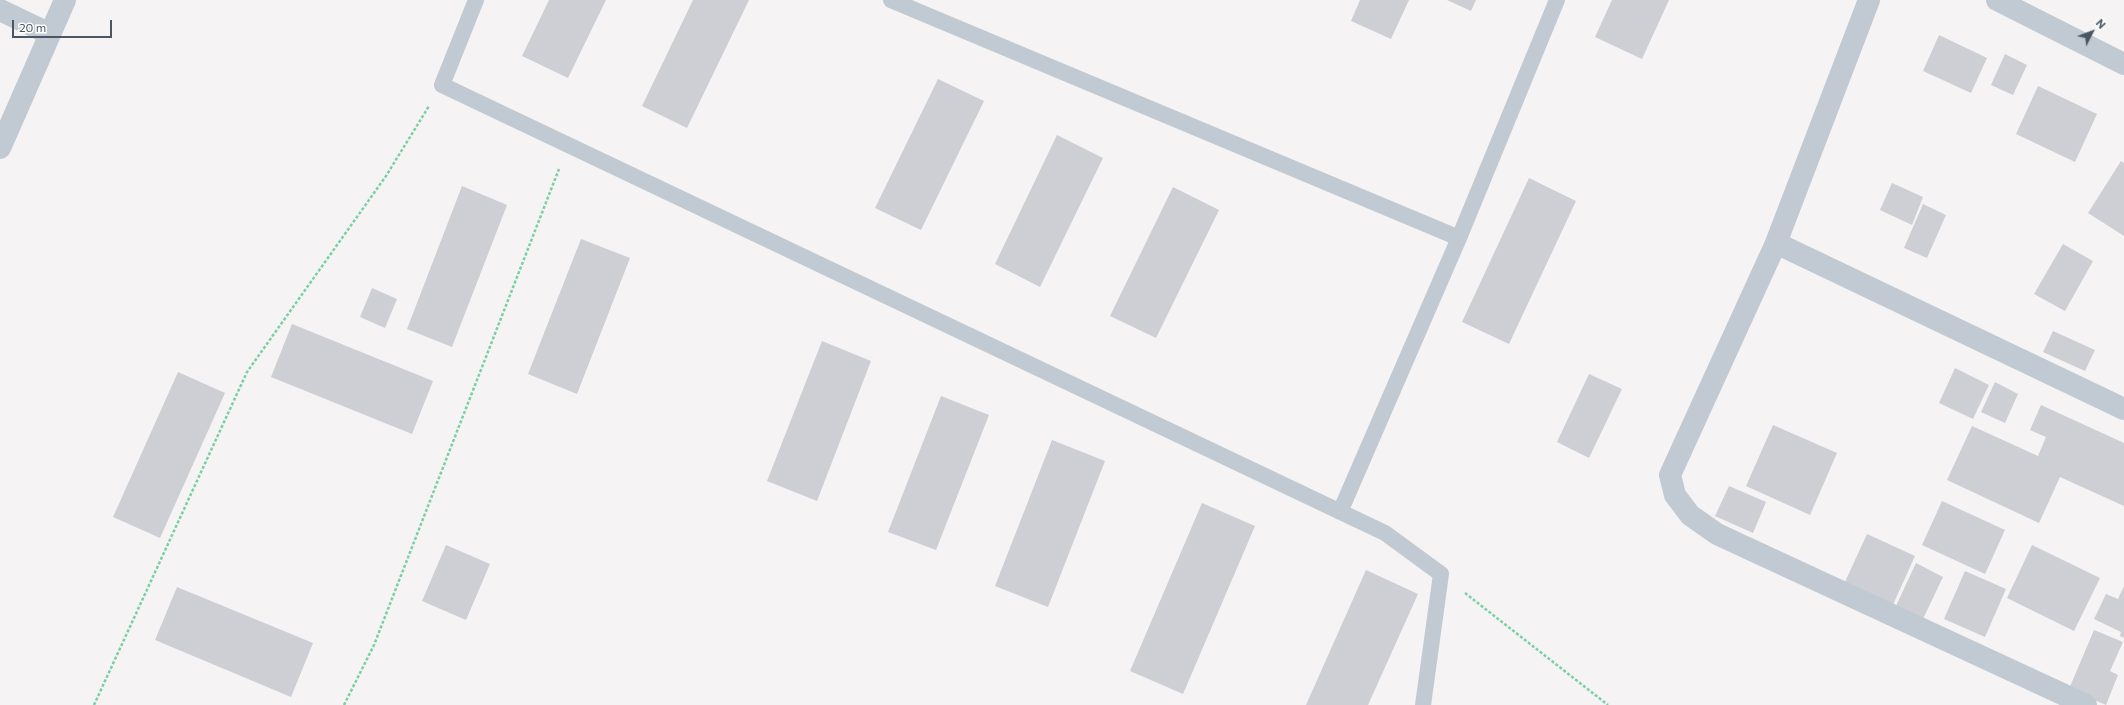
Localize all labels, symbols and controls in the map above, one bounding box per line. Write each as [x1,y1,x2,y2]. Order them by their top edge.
scale bar [14,12,114,38]
north arrow [2072,12,2112,52]
text: N [2094,16,2109,31]
text: 20 m [19,20,46,34]

